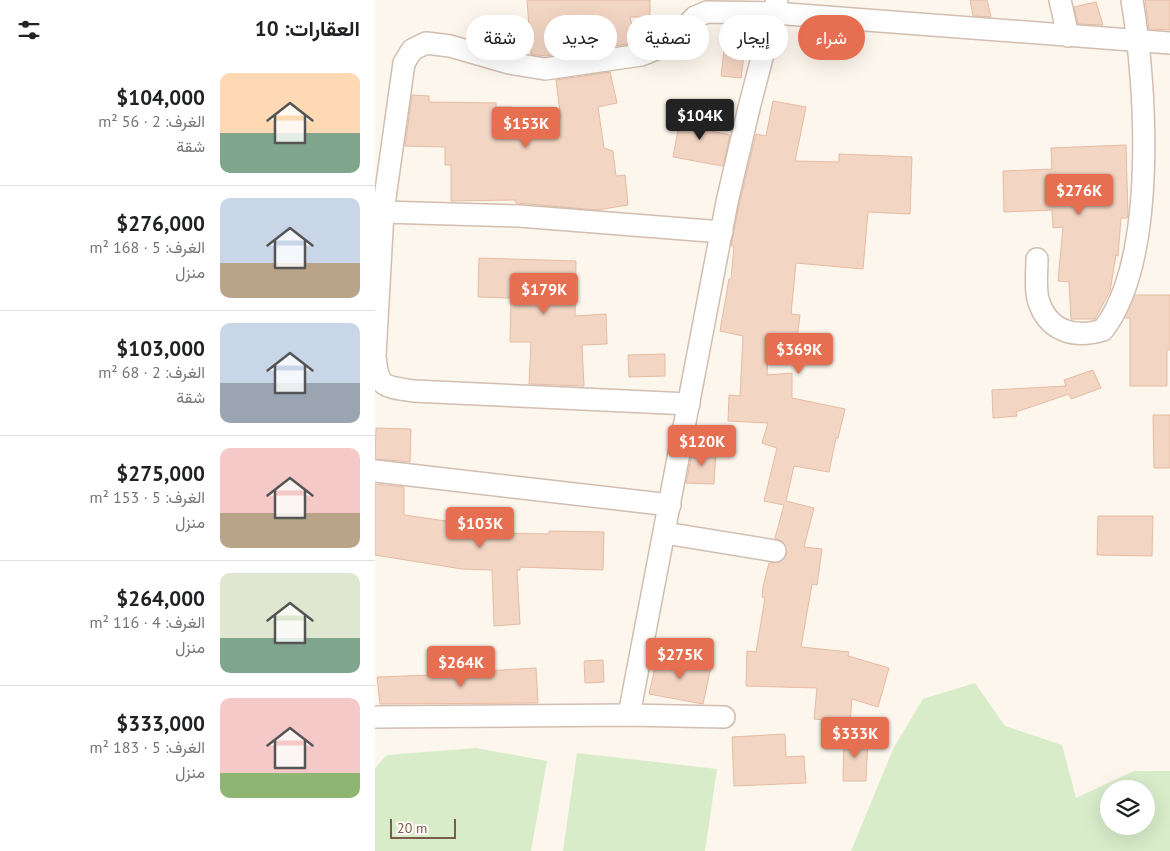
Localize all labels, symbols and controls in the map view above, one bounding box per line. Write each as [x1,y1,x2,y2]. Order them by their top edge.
text: العقارات: 10 [255,15,360,42]
chip: شقة [466,15,534,60]
chip: جديد [544,15,617,60]
chip: تصفية [627,15,709,60]
chip: إيجار [719,15,788,60]
chip: شراء [798,15,865,60]
icon: filters [15,16,43,44]
text: $104,000 [116,84,205,111]
icon: home [260,93,320,153]
pin: $104K [665,98,735,141]
text: $104K [677,105,723,125]
pin: $153K [491,106,561,149]
text: الغرف: 2 · 56 m² [98,111,205,131]
text: $153K [503,113,549,133]
text: شقة [176,136,205,156]
pin: $276K [1044,174,1114,216]
text: $276K [1056,180,1102,200]
text: $276,000 [116,210,205,237]
icon: home [260,218,320,278]
text: الغرف: 5 · 168 m² [89,237,205,257]
text: منزل [175,262,205,282]
pin: $179K [509,272,579,315]
text: $179K [521,279,567,299]
pin: $369K [764,332,834,375]
text: $103,000 [116,335,205,362]
text: $369K [776,339,822,359]
icon: home [260,343,320,403]
text: الغرف: 2 · 68 m² [98,362,205,382]
text: شقة [176,387,205,407]
pin: $120K [667,424,737,467]
text: $120K [679,431,725,451]
text: $275,000 [116,460,205,487]
icon: home [260,468,320,528]
text: الغرف: 5 · 153 m² [89,487,205,507]
pin: $103K [445,506,515,549]
text: منزل [175,512,205,532]
text: $103K [457,513,503,533]
text: $264,000 [116,585,205,612]
icon: home [260,593,320,653]
text: الغرف: 4 · 116 m² [89,612,205,632]
text: منزل [175,637,205,657]
pin: $275K [645,638,715,680]
text: $275K [657,644,703,664]
pin: $264K [426,646,496,688]
text: $264K [438,652,484,672]
text: $333,000 [116,710,205,737]
pin: $333K [820,716,890,759]
icon: home [260,718,320,778]
text: $333K [832,723,878,743]
text: الغرف: 5 · 183 m² [89,737,205,757]
text: منزل [175,762,205,782]
map controls [1100,780,1155,835]
button: layers [1100,780,1155,835]
scale bar [390,816,456,839]
text: 20 m [397,819,427,837]

